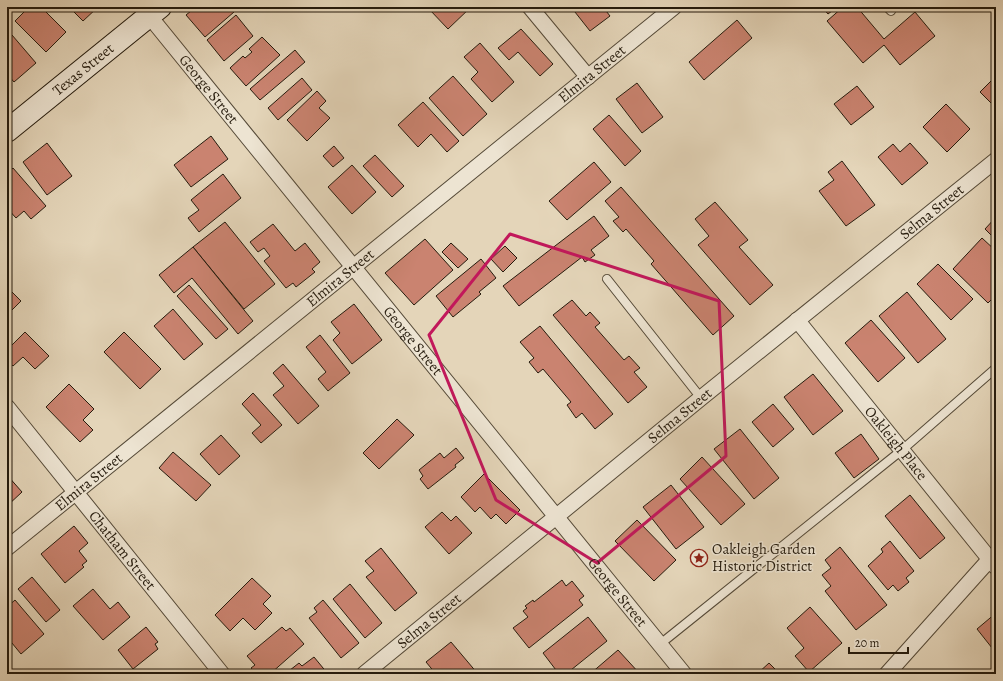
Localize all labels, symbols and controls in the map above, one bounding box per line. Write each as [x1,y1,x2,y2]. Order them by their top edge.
street label: Texas Street [48,38,118,100]
street label: Elmira Street [554,40,630,107]
street label: George Street [175,50,243,128]
street label: Selma Street [895,180,968,244]
street label: Elmira Street [302,244,378,311]
street label: George Street [379,302,447,380]
street label: Selma Street [643,383,716,448]
street label: Oakleigh Place [860,402,932,484]
street label: Elmira Street [50,448,127,515]
street label: Chatham Street [84,506,161,594]
place label: Oakleigh Garden Historic District [712,539,815,576]
place icon: Oakleigh Garden Historic District [689,548,709,568]
street label: George Street [583,553,652,631]
street label: Selma Street [393,588,465,653]
scale bar [849,629,908,655]
text: 20 m [855,635,879,651]

